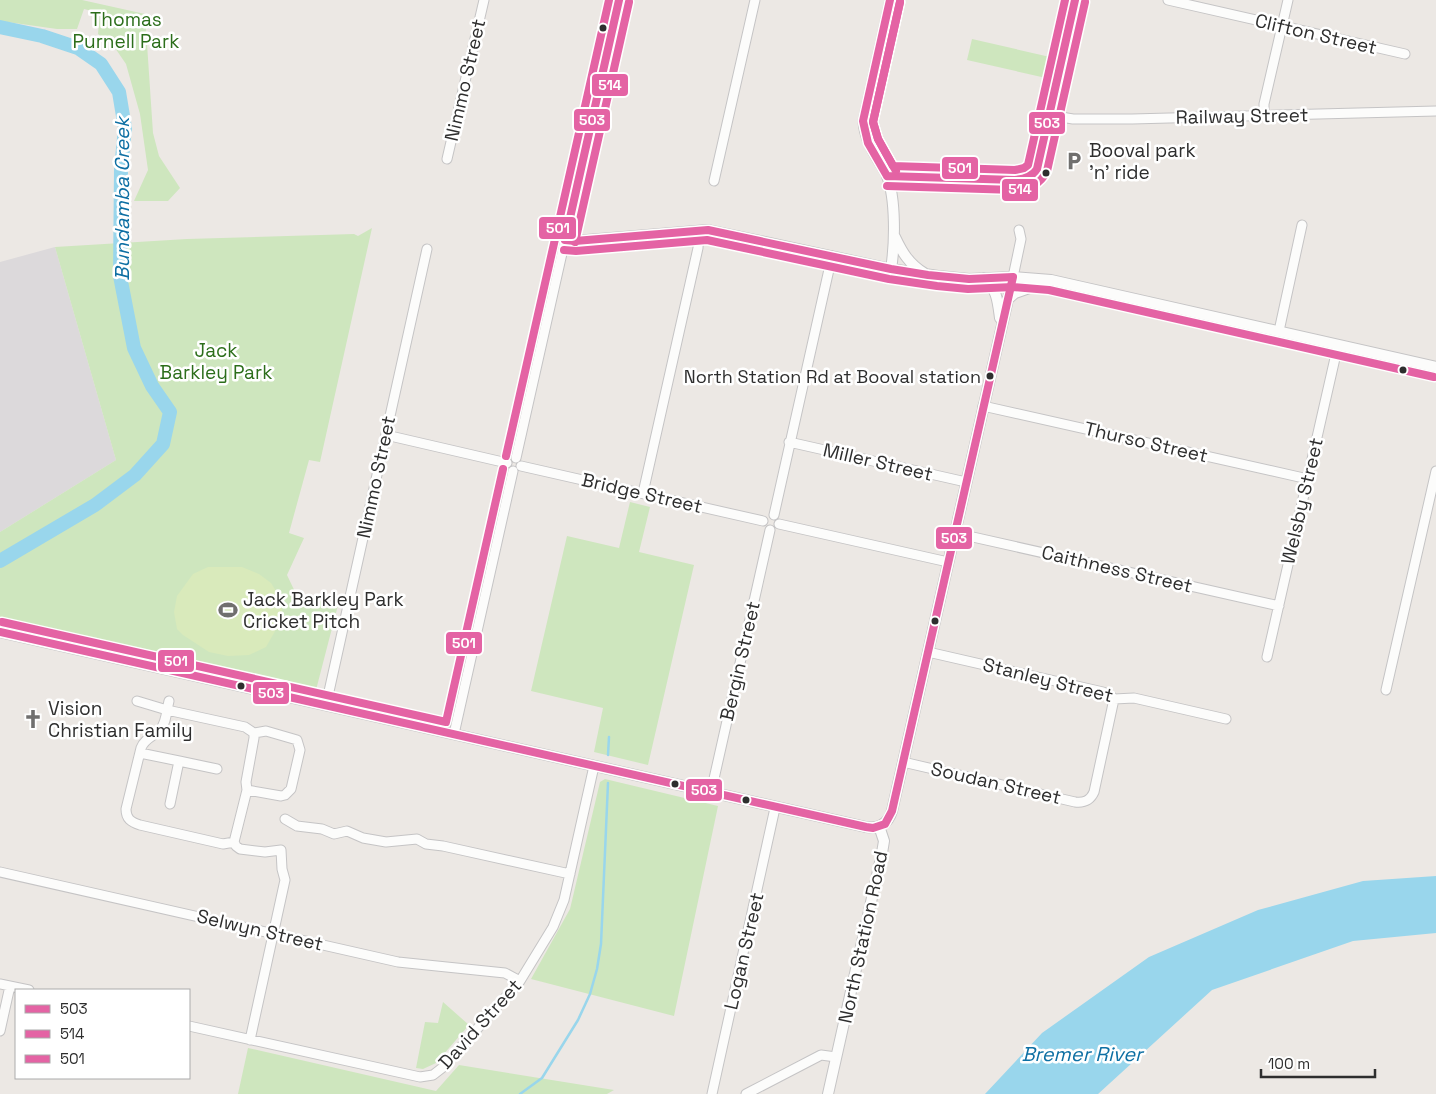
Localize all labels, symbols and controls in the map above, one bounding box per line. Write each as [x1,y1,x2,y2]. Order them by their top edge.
park label: Thomas Purnell Park [73,7,179,54]
street label: Clifton Street [1253,8,1379,60]
street label: Nimmo Street [439,16,491,144]
unlabelled marker [598,23,608,33]
line badge: 514 [591,73,629,97]
text: 514 [598,76,622,94]
street label: Railway Street [1176,102,1308,130]
line badge: 503 [573,108,611,132]
text: 503 [579,111,605,129]
line badge: 503 [1028,111,1066,135]
text: 503 [1034,114,1060,132]
water label: Bundamba Creek [109,115,135,281]
place label: Booval park 'n' ride [1089,138,1196,185]
parking icon: Booval park 'n' ride [1063,150,1085,172]
line badge: 501 [941,156,979,180]
text: 501 [948,159,972,177]
unlabelled marker [1041,168,1051,178]
line badge: 514 [1001,178,1039,202]
text: 514 [1008,180,1032,198]
line badge: 501 [538,216,577,240]
text: 501 [546,219,570,237]
park label: Jack Barkley Park [160,338,272,385]
place label: North Station Rd at Booval station [684,365,981,388]
unlabelled marker [1398,365,1408,375]
marker: North Station Rd at Booval station [985,371,995,381]
street label: Nimmo Street [351,413,401,541]
street label: Thurso Street [1082,416,1210,468]
street label: Welsby Street [1275,435,1329,567]
street label: Miller Street [821,437,935,487]
street label: Bridge Street [579,467,705,519]
line badge: 503 [935,526,973,550]
text: 503 [941,529,967,547]
street label: Caithness Street [1039,539,1195,599]
place label: Jack Barkley Park Cricket Pitch [243,587,404,634]
sports icon: Jack Barkley Park Cricket Pitch [217,599,239,621]
street label: Bergin Street [714,599,766,723]
unlabelled marker [930,616,940,626]
line badge: 501 [445,631,483,655]
text: 501 [452,634,476,652]
line badge: 501 [157,649,195,673]
text: 501 [164,652,188,670]
street label: Stanley Street [980,652,1116,708]
unlabelled marker [236,681,246,691]
line badge: 503 [252,681,290,705]
text: 503 [258,684,284,702]
place label: Vision Christian Family [48,696,193,743]
church icon: Vision Christian Family [22,708,44,730]
street label: Soudan Street [928,756,1064,810]
line badge: 503 [685,778,723,802]
unlabelled marker [670,779,680,789]
text: 503 [691,781,717,799]
unlabelled marker [741,795,751,805]
street label: North Station Road [833,848,893,1026]
street label: Logan Street [718,890,770,1012]
street label: Selwyn Street [194,903,326,957]
street label: David Street [433,974,527,1074]
legend [15,989,190,1079]
text: 503 [60,999,88,1018]
text: 514 [60,1024,84,1043]
water label: Bremer River [1021,1041,1145,1067]
scale bar [1261,1046,1375,1078]
text: 501 [60,1049,85,1068]
text: 100 m [1268,1054,1310,1073]

